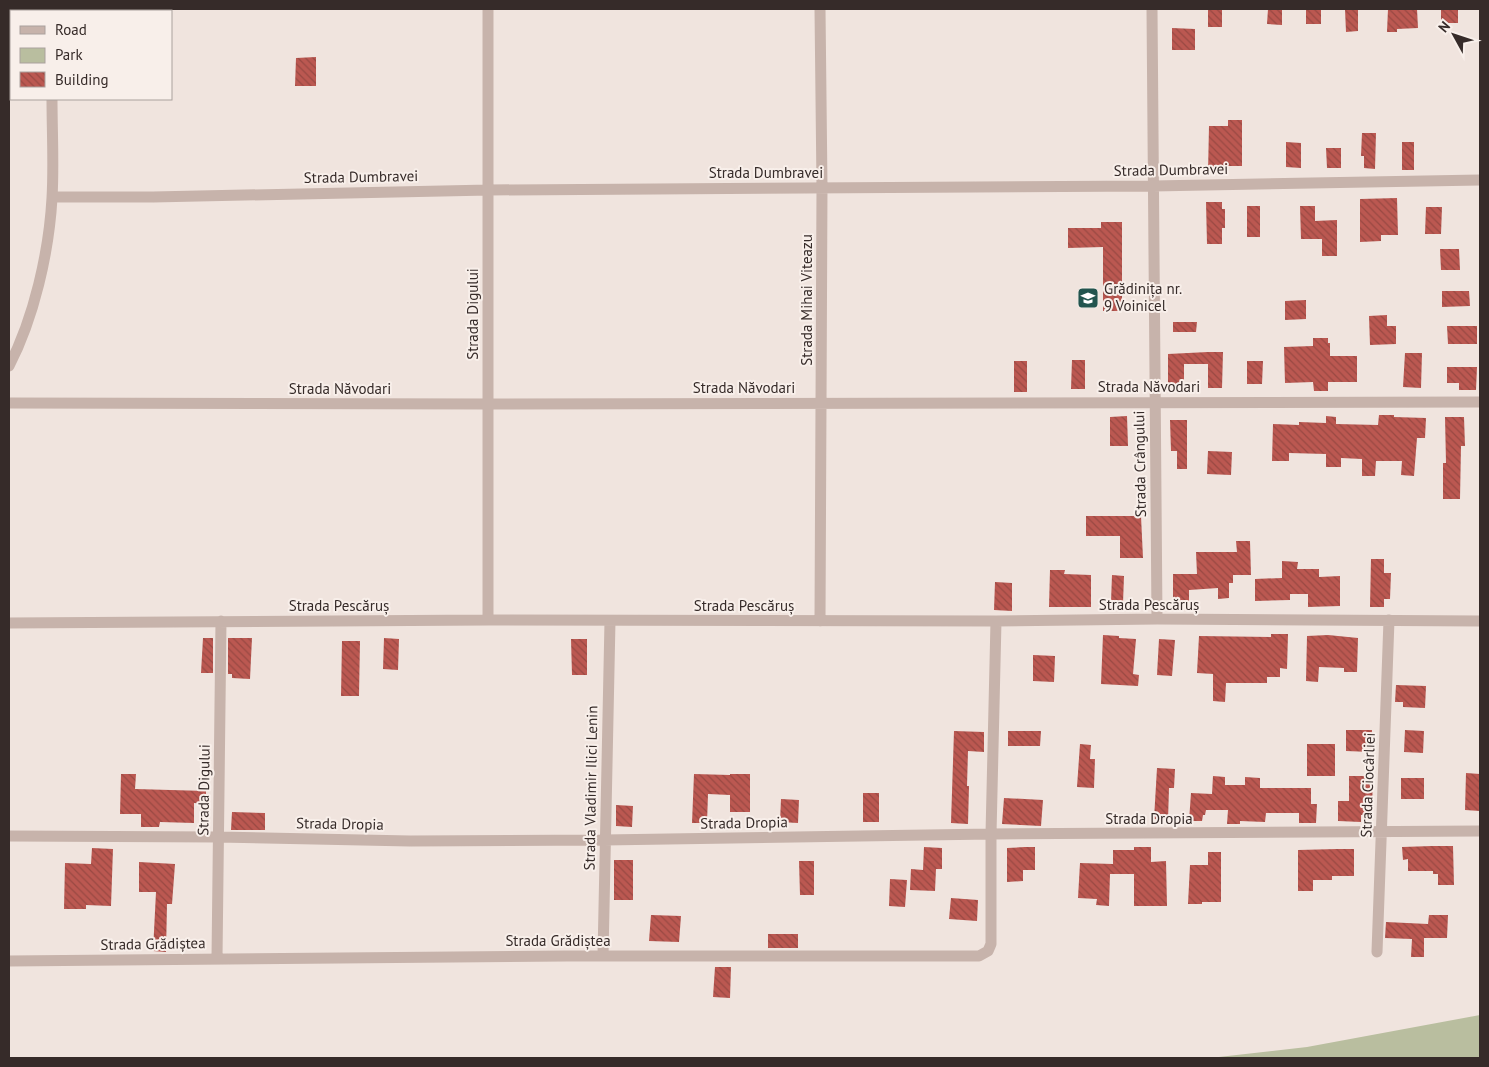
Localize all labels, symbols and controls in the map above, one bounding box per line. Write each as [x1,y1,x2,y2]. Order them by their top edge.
legend [10,10,172,100]
north arrow [1429,10,1479,60]
text: N [1434,17,1454,36]
text: Road [55,20,87,39]
text: Park [55,45,83,64]
text: Building [55,70,109,89]
street label: Strada Dumbravei [1114,159,1228,180]
street label: Strada Dumbravei [709,163,823,182]
street label: Strada Dumbravei [304,166,418,187]
street label: Strada Mihai Viteazu [797,234,816,366]
street label: Strada Digului [463,268,482,360]
place label: Grădinița nr. 9 Voinicel [1104,279,1182,315]
school or university icon: Grădinița nr. 9 Voinicel [1076,286,1100,310]
street label: Strada Năvodari [1098,377,1200,396]
street label: Strada Năvodari [693,378,795,397]
street label: Strada Năvodari [289,379,391,398]
street label: Strada Crângului [1129,410,1150,518]
street label: Strada Pescăruș [1099,595,1199,614]
street label: Strada Pescăruș [289,596,389,615]
street label: Strada Pescăruș [694,596,794,615]
street label: Strada Vladimir Ilici Lenin [580,705,601,871]
street label: Strada Ciocârliei [1356,732,1379,838]
street label: Strada Digului [193,744,214,836]
street label: Strada Dropia [1105,809,1193,828]
street label: Strada Dropia [700,812,788,833]
street label: Strada Dropia [296,813,384,834]
street label: Strada Grădiștea [505,931,611,950]
street label: Strada Grădiștea [100,933,206,954]

